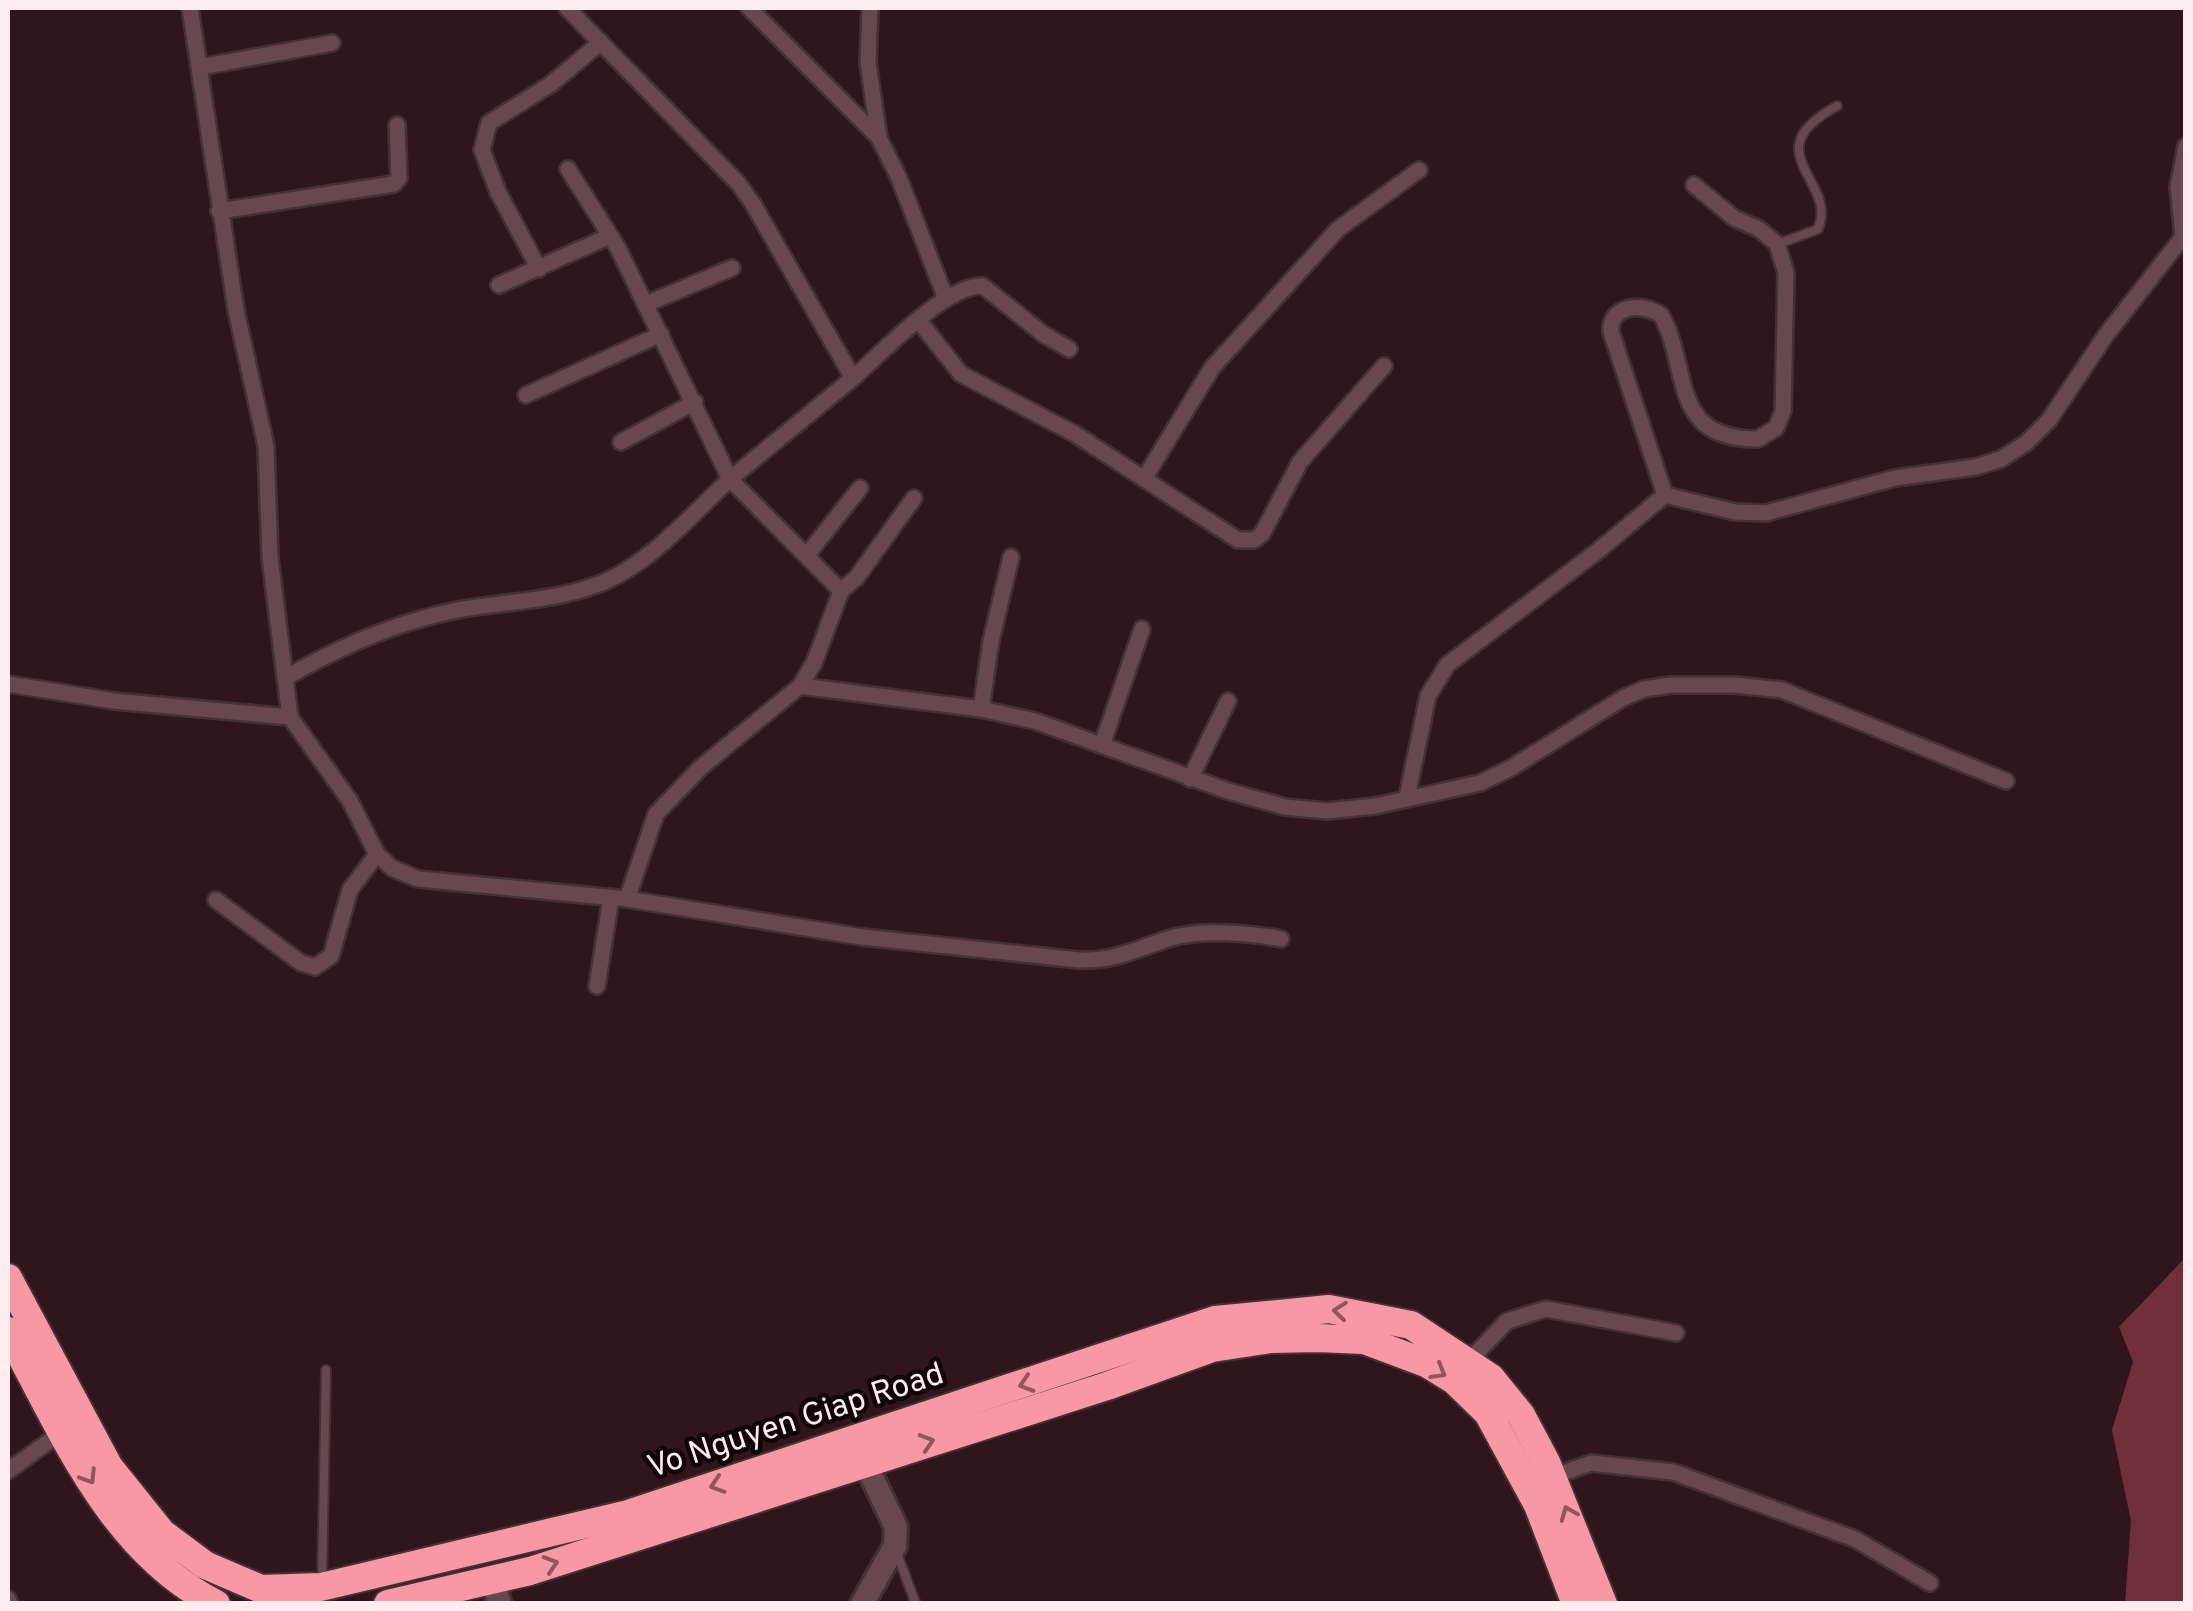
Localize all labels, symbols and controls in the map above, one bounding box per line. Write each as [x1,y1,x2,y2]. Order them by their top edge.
one-way arrow [1332,1301,1348,1322]
street label: Vo Nguyen Giap Road [643,1355,949,1489]
one-way arrow [1429,1359,1447,1379]
one-way arrow [1019,1372,1036,1392]
one-way arrow [917,1433,934,1453]
one-way arrow [77,1467,96,1485]
one-way arrow [710,1473,727,1493]
one-way arrow [1559,1505,1579,1523]
one-way arrow [542,1555,559,1575]

